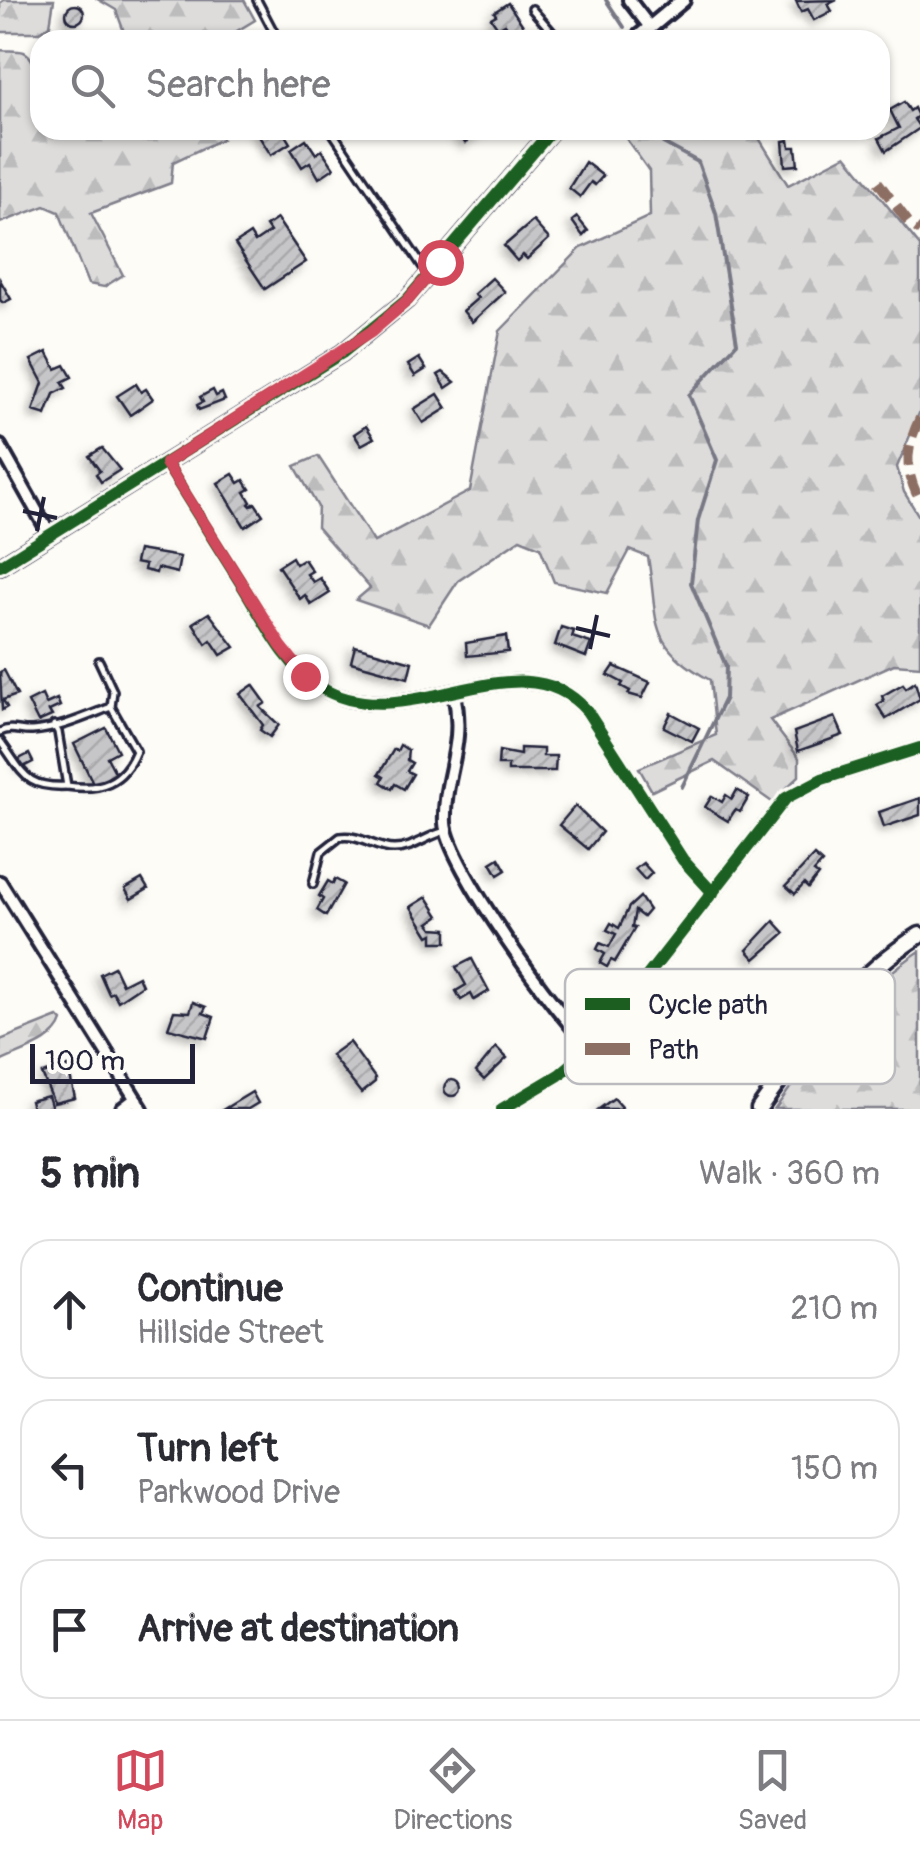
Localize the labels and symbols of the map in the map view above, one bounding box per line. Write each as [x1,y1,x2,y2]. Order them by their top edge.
route start [418,240,464,286]
route end [283,654,329,700]
legend [565,969,895,1084]
text: Cycle path [648,988,768,1023]
text: Path [648,1033,699,1068]
scale bar [30,1039,195,1084]

